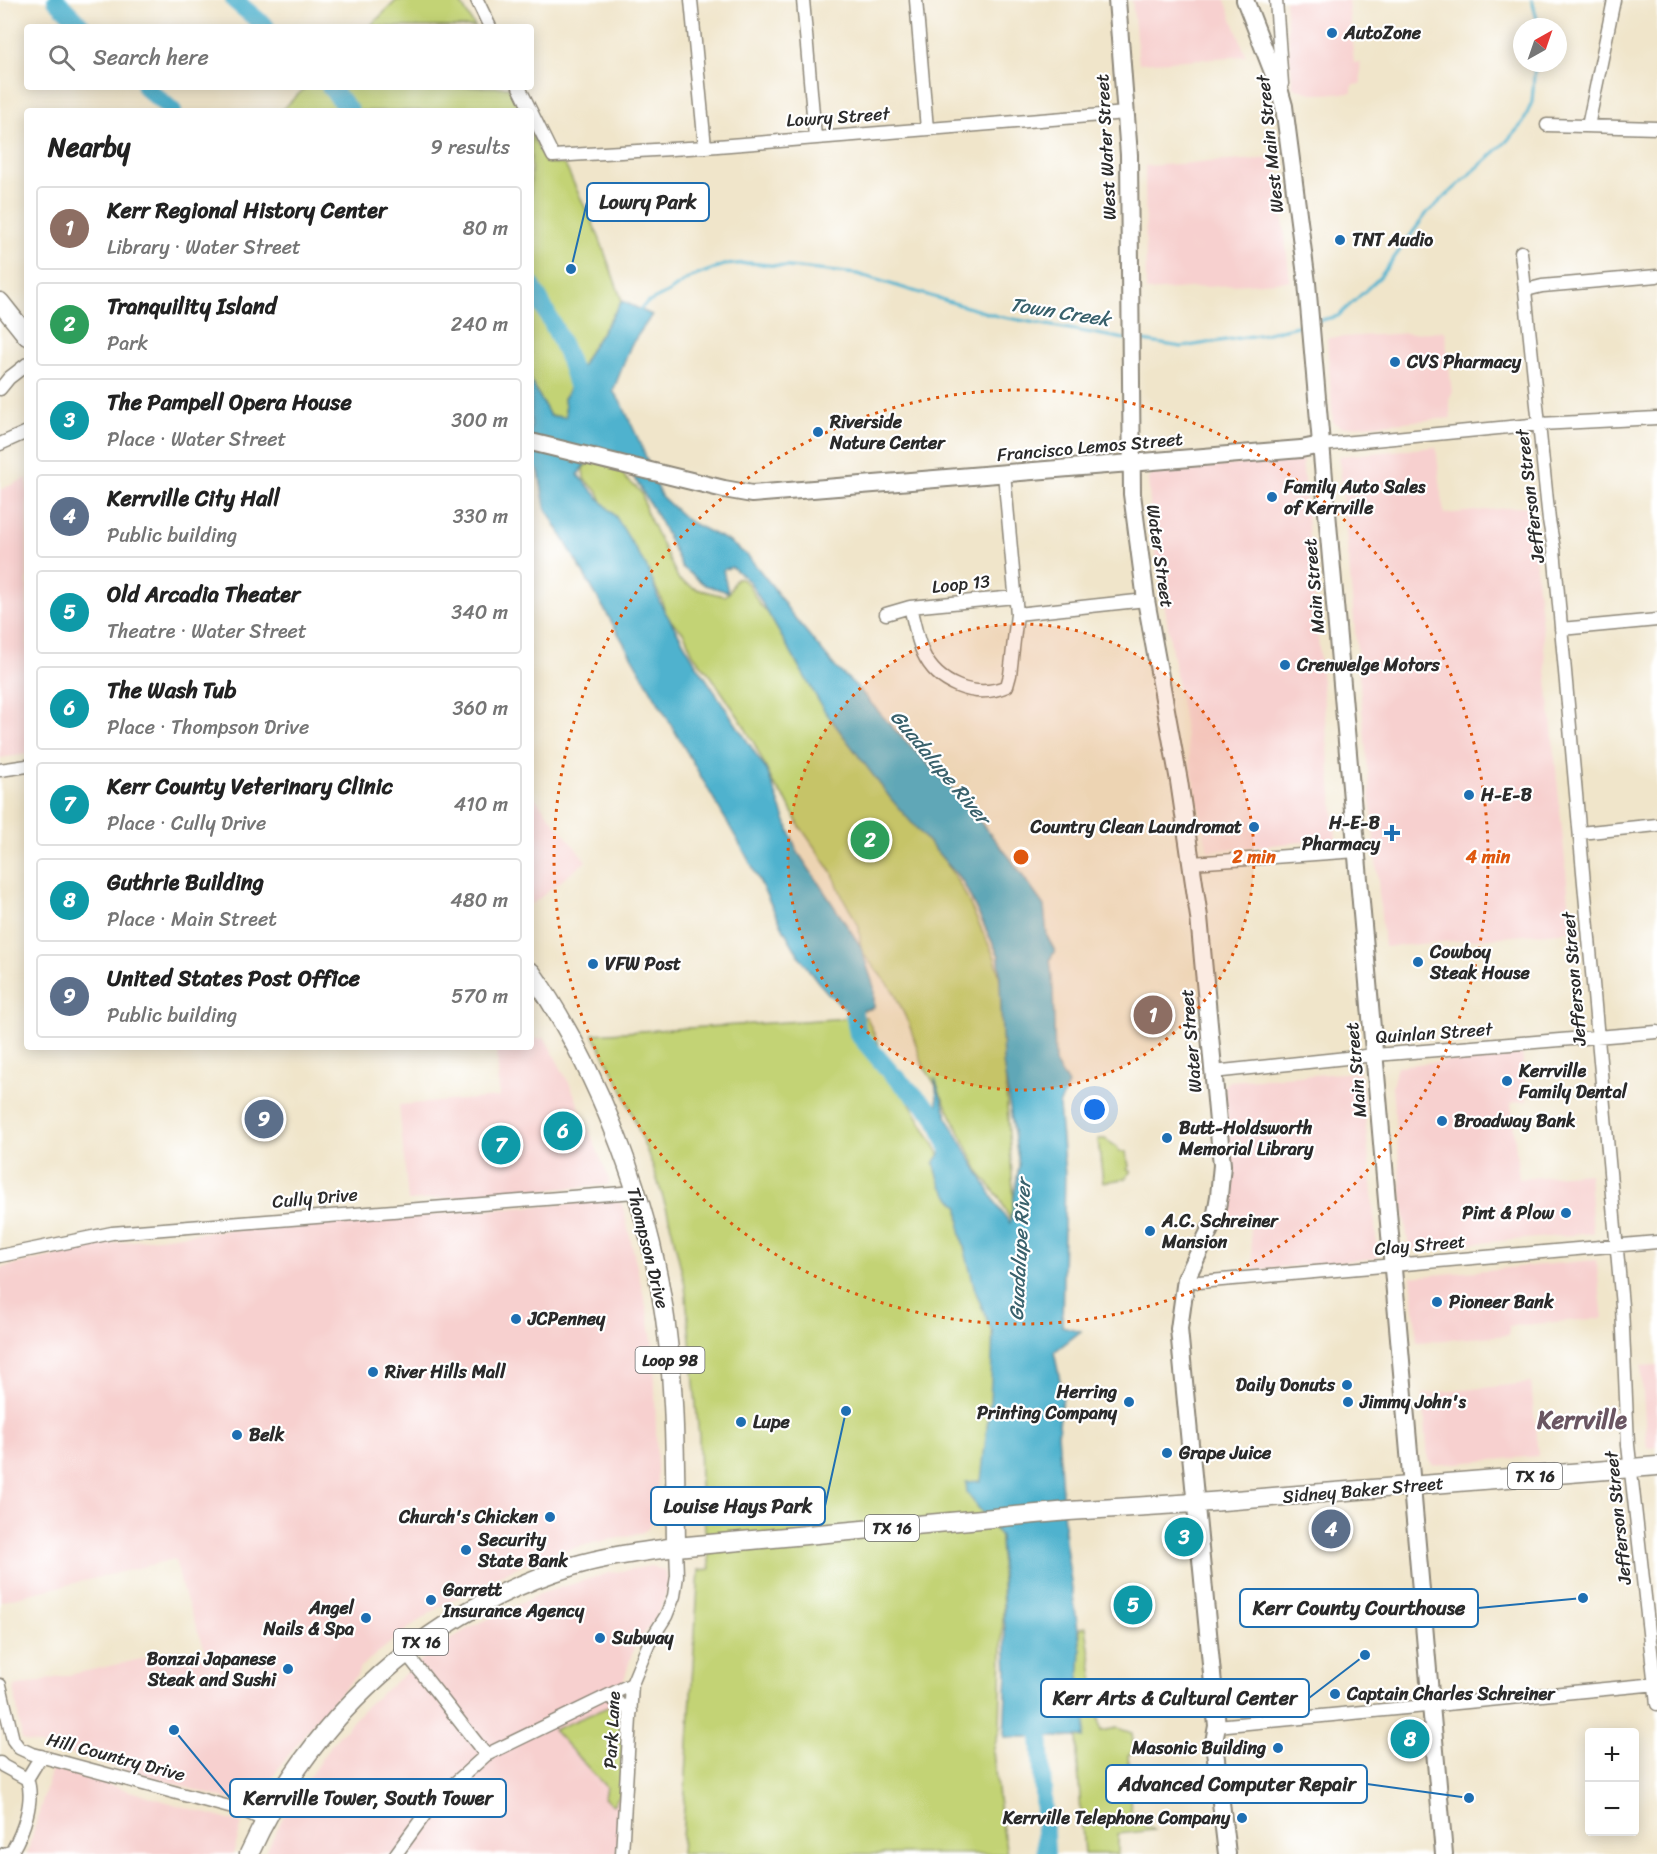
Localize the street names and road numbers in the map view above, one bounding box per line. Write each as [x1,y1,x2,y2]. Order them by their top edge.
street label: West Water Street [1086,73,1126,221]
street label: West Main Street [1247,73,1293,215]
street label: Lowry Street [785,97,891,137]
street label: Francisco Lemos Street [996,423,1184,471]
street label: Jefferson Street [1506,427,1554,566]
street label: Water Street [1137,502,1183,610]
street label: Main Street [1294,537,1334,635]
street label: Loop 13 [930,565,992,603]
street label: Jefferson Street [1552,910,1596,1048]
street label: Water Street [1171,988,1211,1094]
street label: Quinlan Street [1375,1013,1494,1053]
street label: Main Street [1336,1021,1376,1119]
street label: Cully Drive [271,1178,359,1218]
street label: Thompson Drive [617,1184,679,1312]
street label: Clay Street [1373,1225,1467,1265]
road number: Loop 98 [636,1347,704,1373]
street label: Jefferson Street [1595,1449,1641,1587]
road number: TX 16 [1508,1463,1562,1489]
street label: Sidney Baker Street [1281,1467,1445,1513]
road number: TX 16 [865,1515,919,1541]
road number: TX 16 [394,1629,448,1655]
street label: Park Lane [594,1690,630,1769]
street label: Hill Country Drive [43,1723,189,1791]

